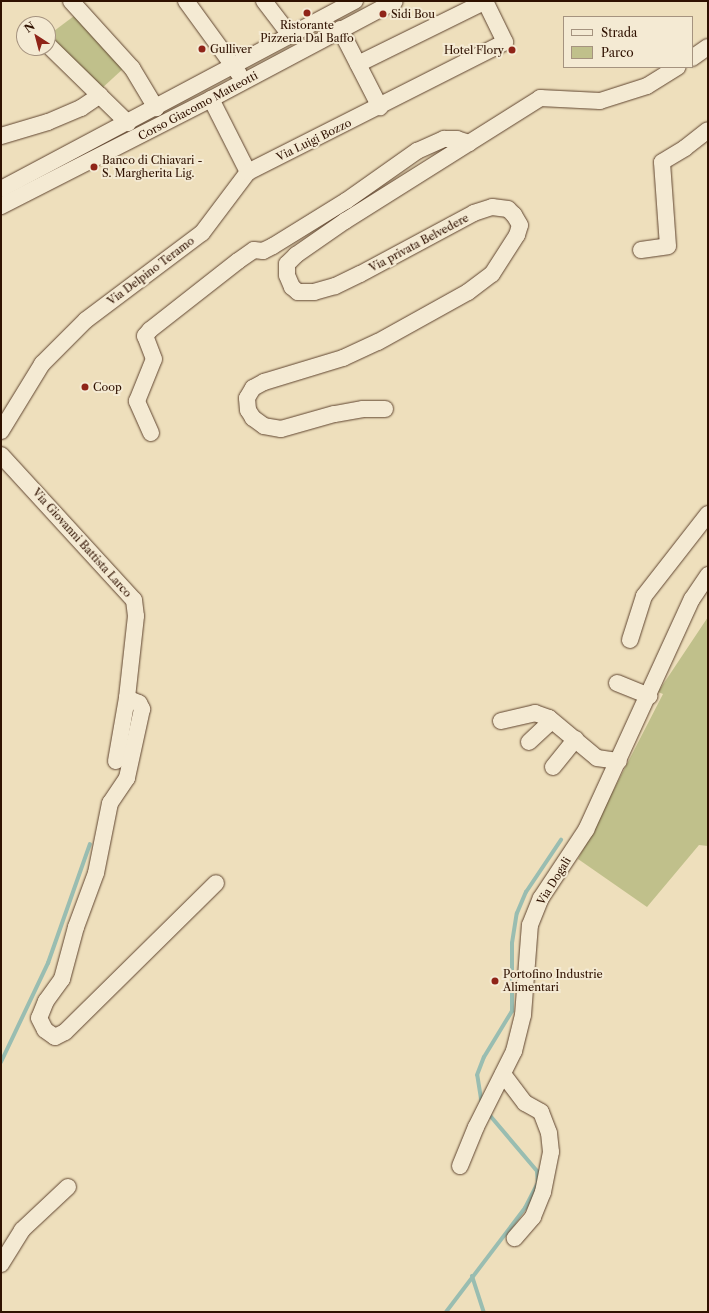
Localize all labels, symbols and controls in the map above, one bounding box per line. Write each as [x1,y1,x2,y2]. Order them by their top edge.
place label: Sidi Bou [391,7,435,21]
marker: Ristorante Pizzeria Dal Baffo [302,8,312,18]
marker: Sidi Bou [378,9,388,19]
north arrow [16,16,56,56]
legend [563,16,693,68]
text: N [22,19,38,36]
place label: Ristorante Pizzeria Dal Baffo [260,19,354,45]
text: Strada [601,25,637,40]
place label: Gulliver [210,42,252,56]
place label: Hotel Flory [444,43,504,57]
marker: Gulliver [197,44,207,54]
marker: Hotel Flory [507,45,517,55]
text: Parco [601,45,634,60]
street label: Corso Giacomo Matteotti [136,69,260,143]
street label: Via Luigi Bozzo [274,116,354,164]
place label: Banco di Chiavari - S. Margherita Lig. [102,154,202,180]
marker: Banco di Chiavari - S. Margherita Lig. [89,162,99,172]
street label: Via privata Belvedere [367,211,471,275]
street label: Via Delpino Teramo [105,234,197,308]
place label: Coop [93,380,122,394]
marker: Coop [80,382,90,392]
street label: Via Giovanni Battista Larco [30,486,134,600]
street label: Via Dogali [534,855,574,907]
place label: Portofino Industrie Alimentari [503,968,603,994]
marker: Portofino Industrie Alimentari [490,976,500,986]

